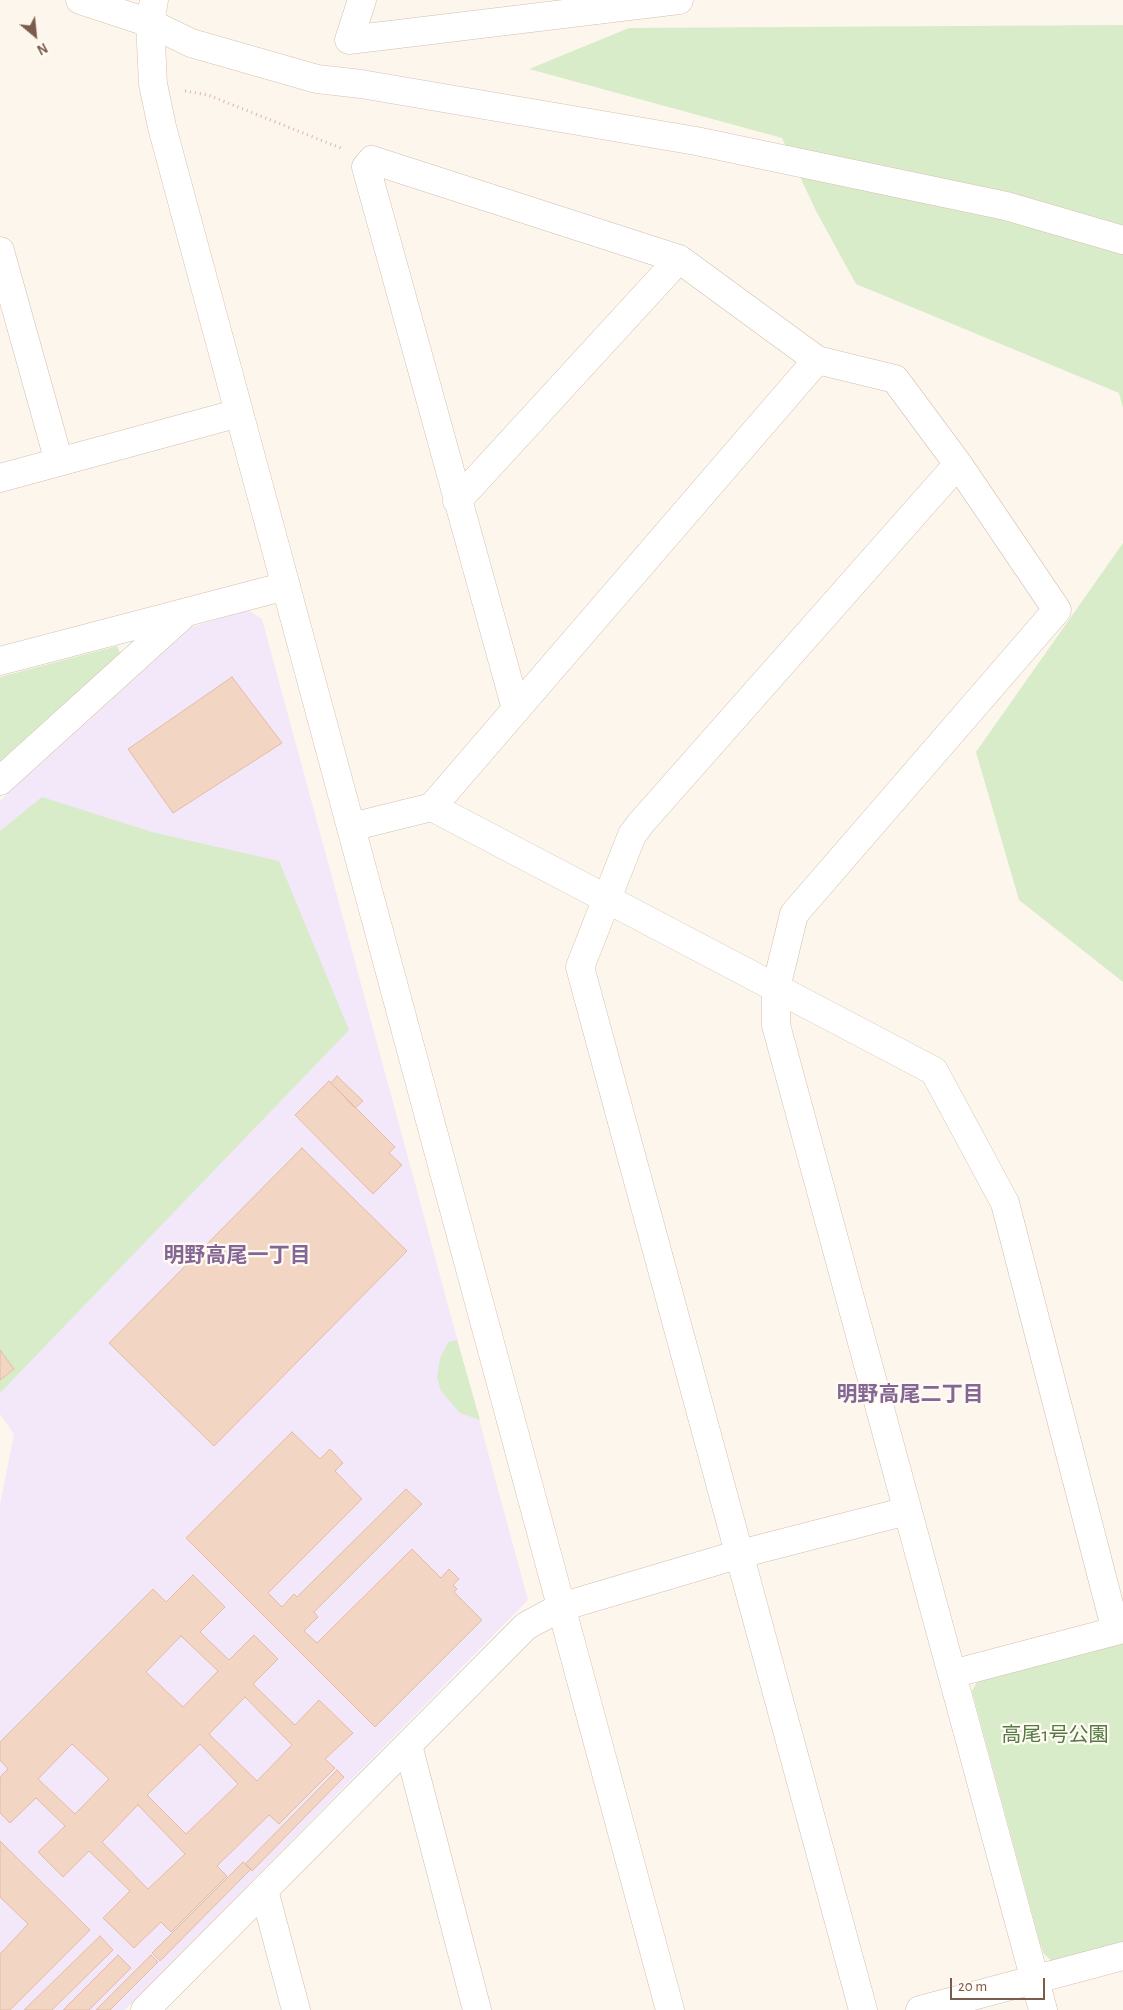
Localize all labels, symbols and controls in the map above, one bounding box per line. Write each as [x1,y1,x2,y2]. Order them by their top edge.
north arrow [10,10,60,60]
text: N [34,40,50,57]
district label: 明野高尾一丁目 [164,1243,310,1269]
district label: 明野高尾二丁目 [837,1382,983,1408]
park label: 高尾1号公園 [1002,1723,1108,1747]
scale bar [953,1968,1048,2000]
text: 20 m [958,1979,987,1994]

